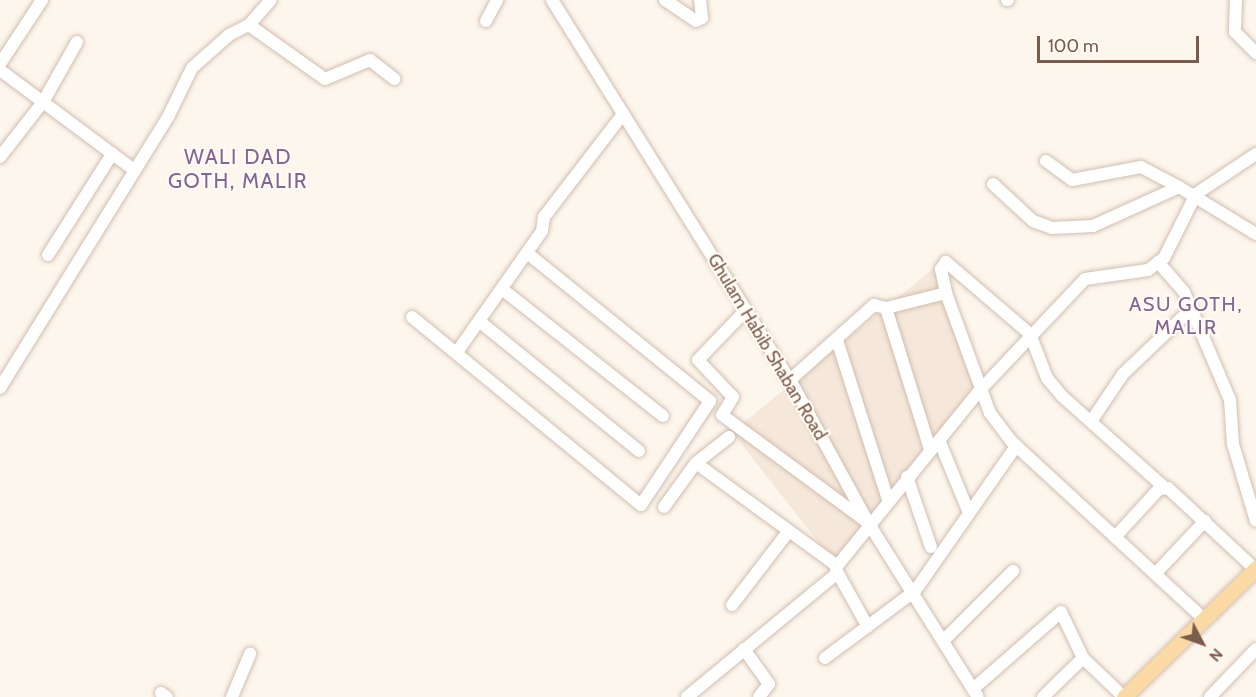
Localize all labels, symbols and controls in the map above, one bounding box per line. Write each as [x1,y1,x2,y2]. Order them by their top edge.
scale bar [1040,24,1202,62]
text: 100 m [1048,35,1099,57]
district label: WALI DAD GOTH, MALIR [168,144,308,194]
street label: Ghulam Habib Shaban Road [703,250,831,444]
district label: ASU GOTH, MALIR [1129,292,1243,339]
north arrow [1172,613,1232,673]
text: N [1205,645,1227,666]

